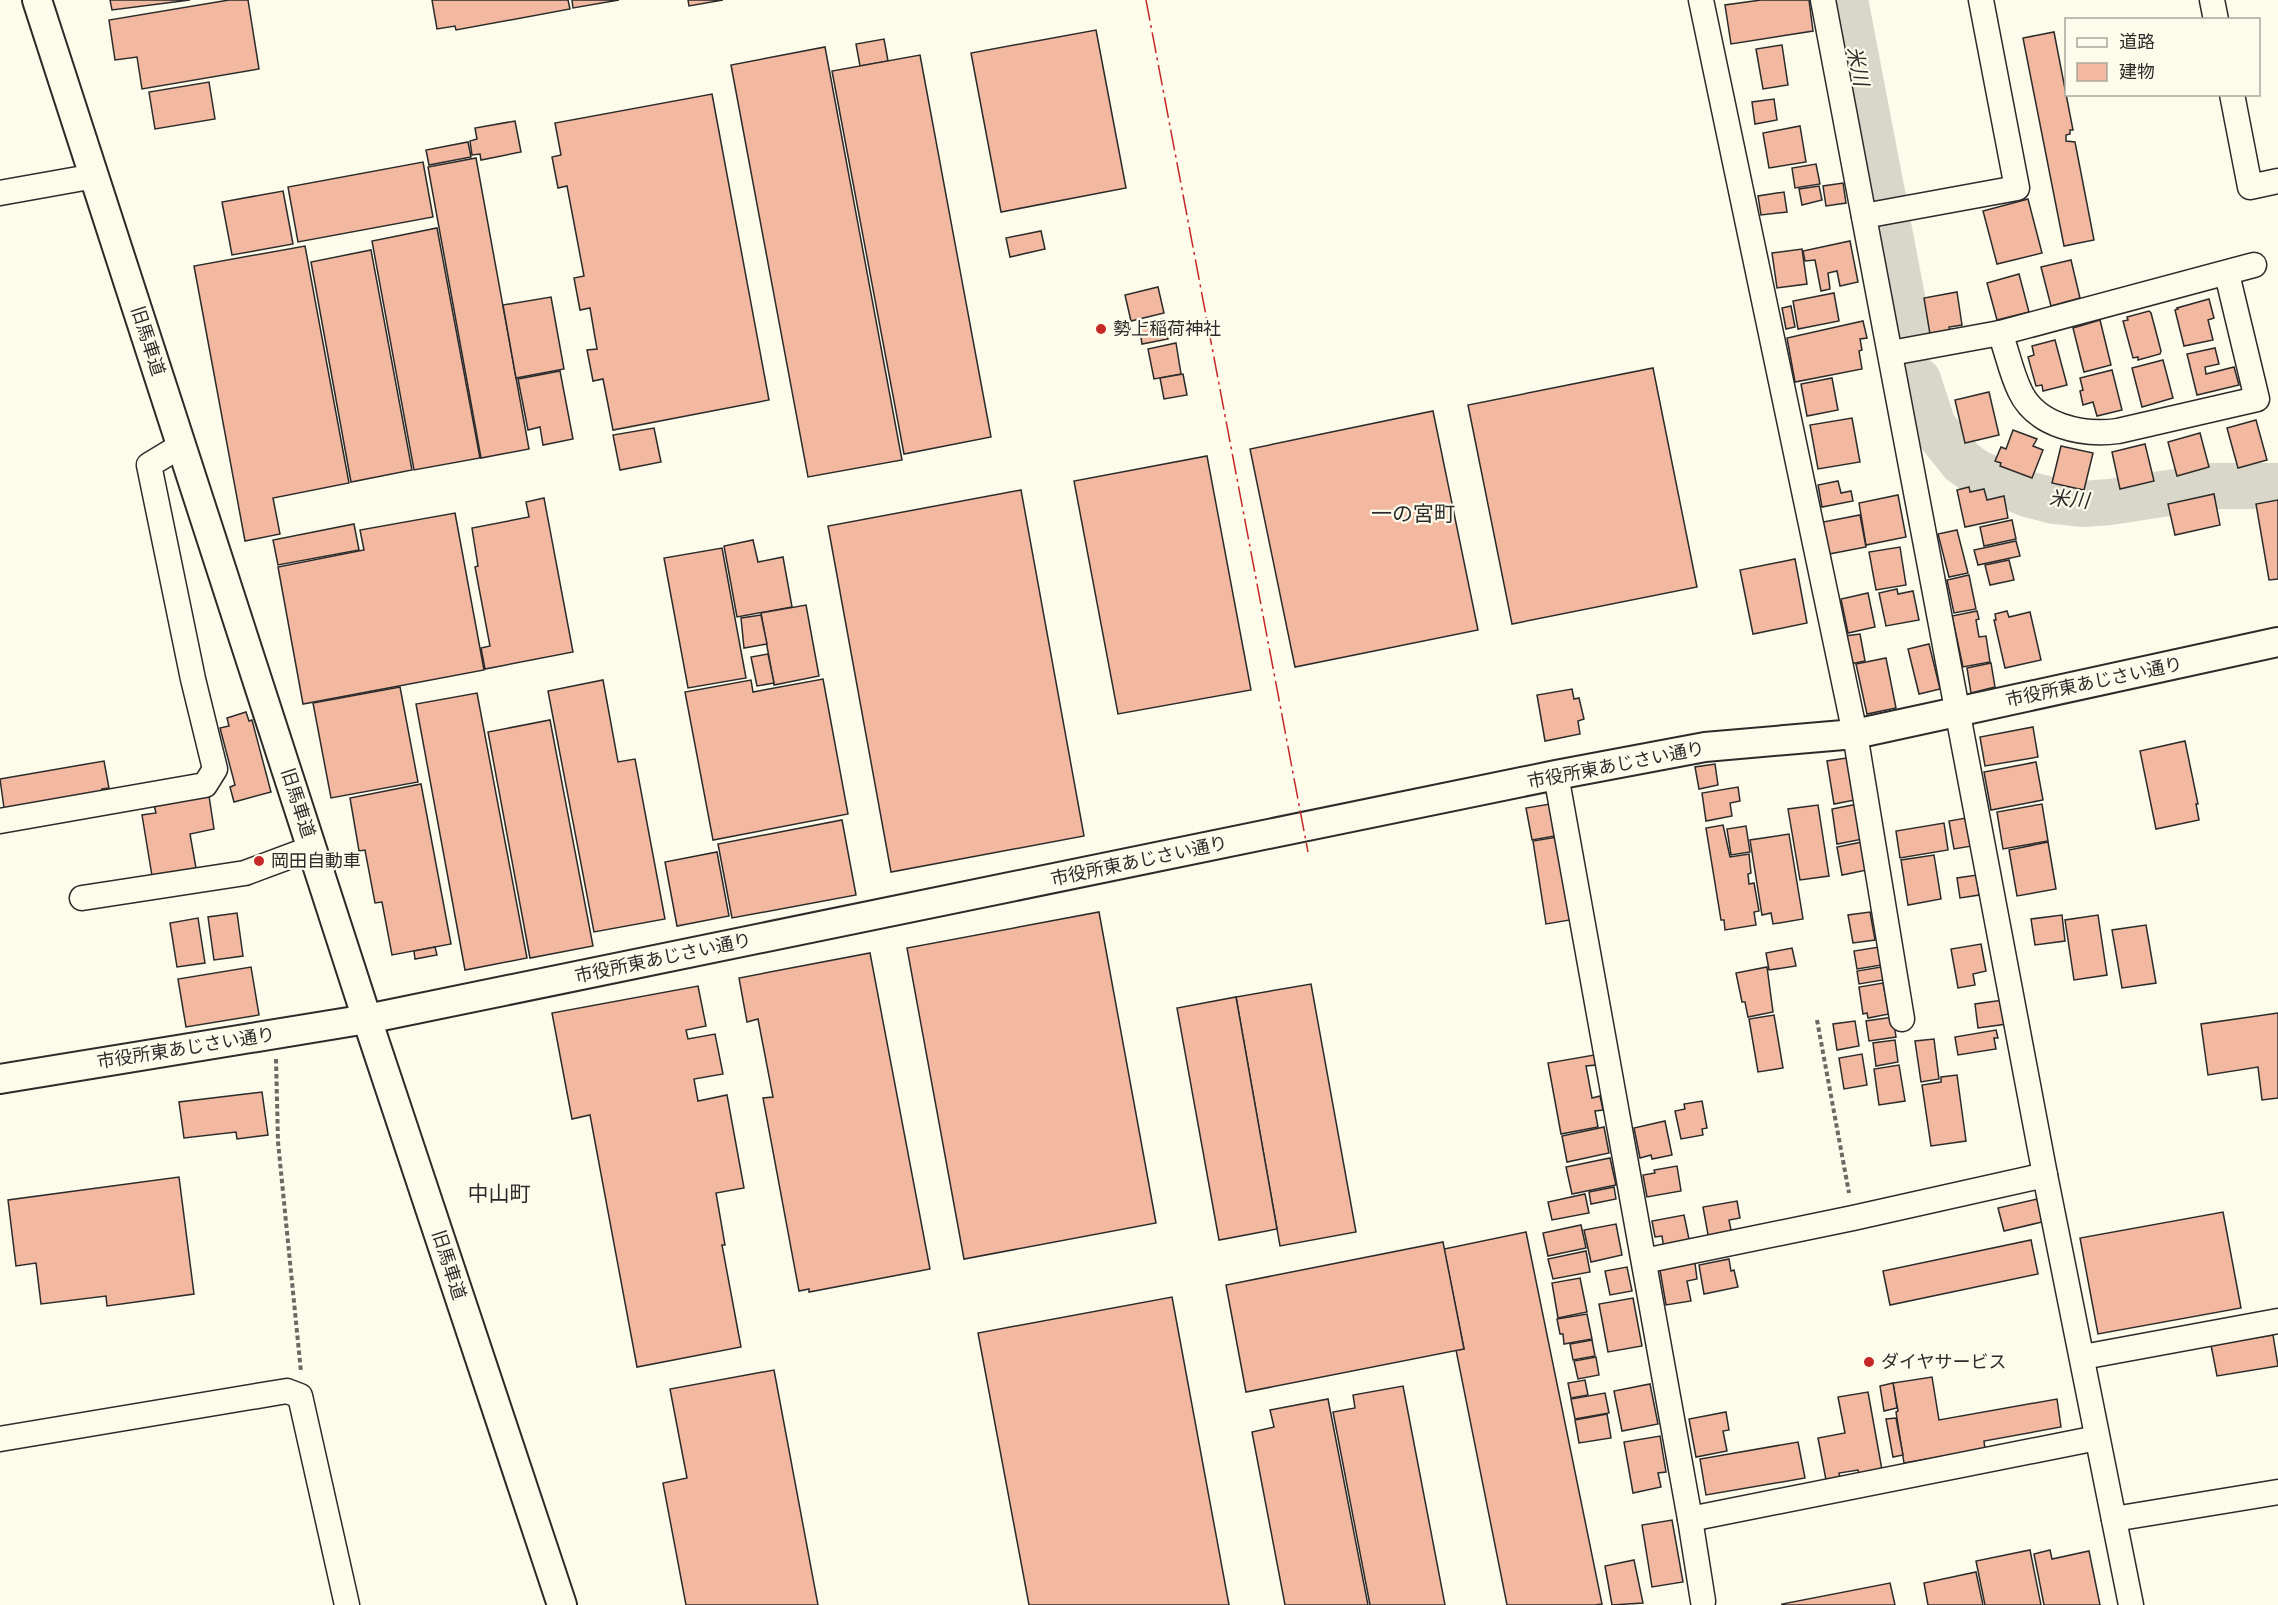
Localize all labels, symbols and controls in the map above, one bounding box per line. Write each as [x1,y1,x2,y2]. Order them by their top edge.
legend [2065,18,2260,96]
text: 道路 [2119,31,2155,53]
water label: 米川 [1842,44,1874,90]
text: 建物 [2119,61,2155,83]
street label: 旧馬車道 [126,303,170,379]
place label: 勢上稲荷神社 [1113,318,1221,340]
marker: 勢上稲荷神社 [1094,322,1108,336]
water label: 米川 [2048,485,2092,513]
district label: 一の宮町 [1371,501,1455,527]
street label: 市役所東あじさい通り [2004,653,2184,711]
street label: 市役所東あじさい通り [1526,737,1706,793]
street label: 旧馬車道 [276,765,320,841]
street label: 市役所東あじさい通り [1049,832,1229,890]
place label: 岡田自動車 [271,850,361,872]
marker: 岡田自動車 [252,854,266,868]
street label: 市役所東あじさい通り [573,929,753,987]
street label: 市役所東あじさい通り [95,1023,277,1073]
district label: 中山町 [468,1181,531,1207]
street label: 旧馬車道 [427,1227,471,1303]
place label: ダイヤサービス [1881,1351,2006,1373]
marker: ダイヤサービス [1862,1355,1876,1369]

